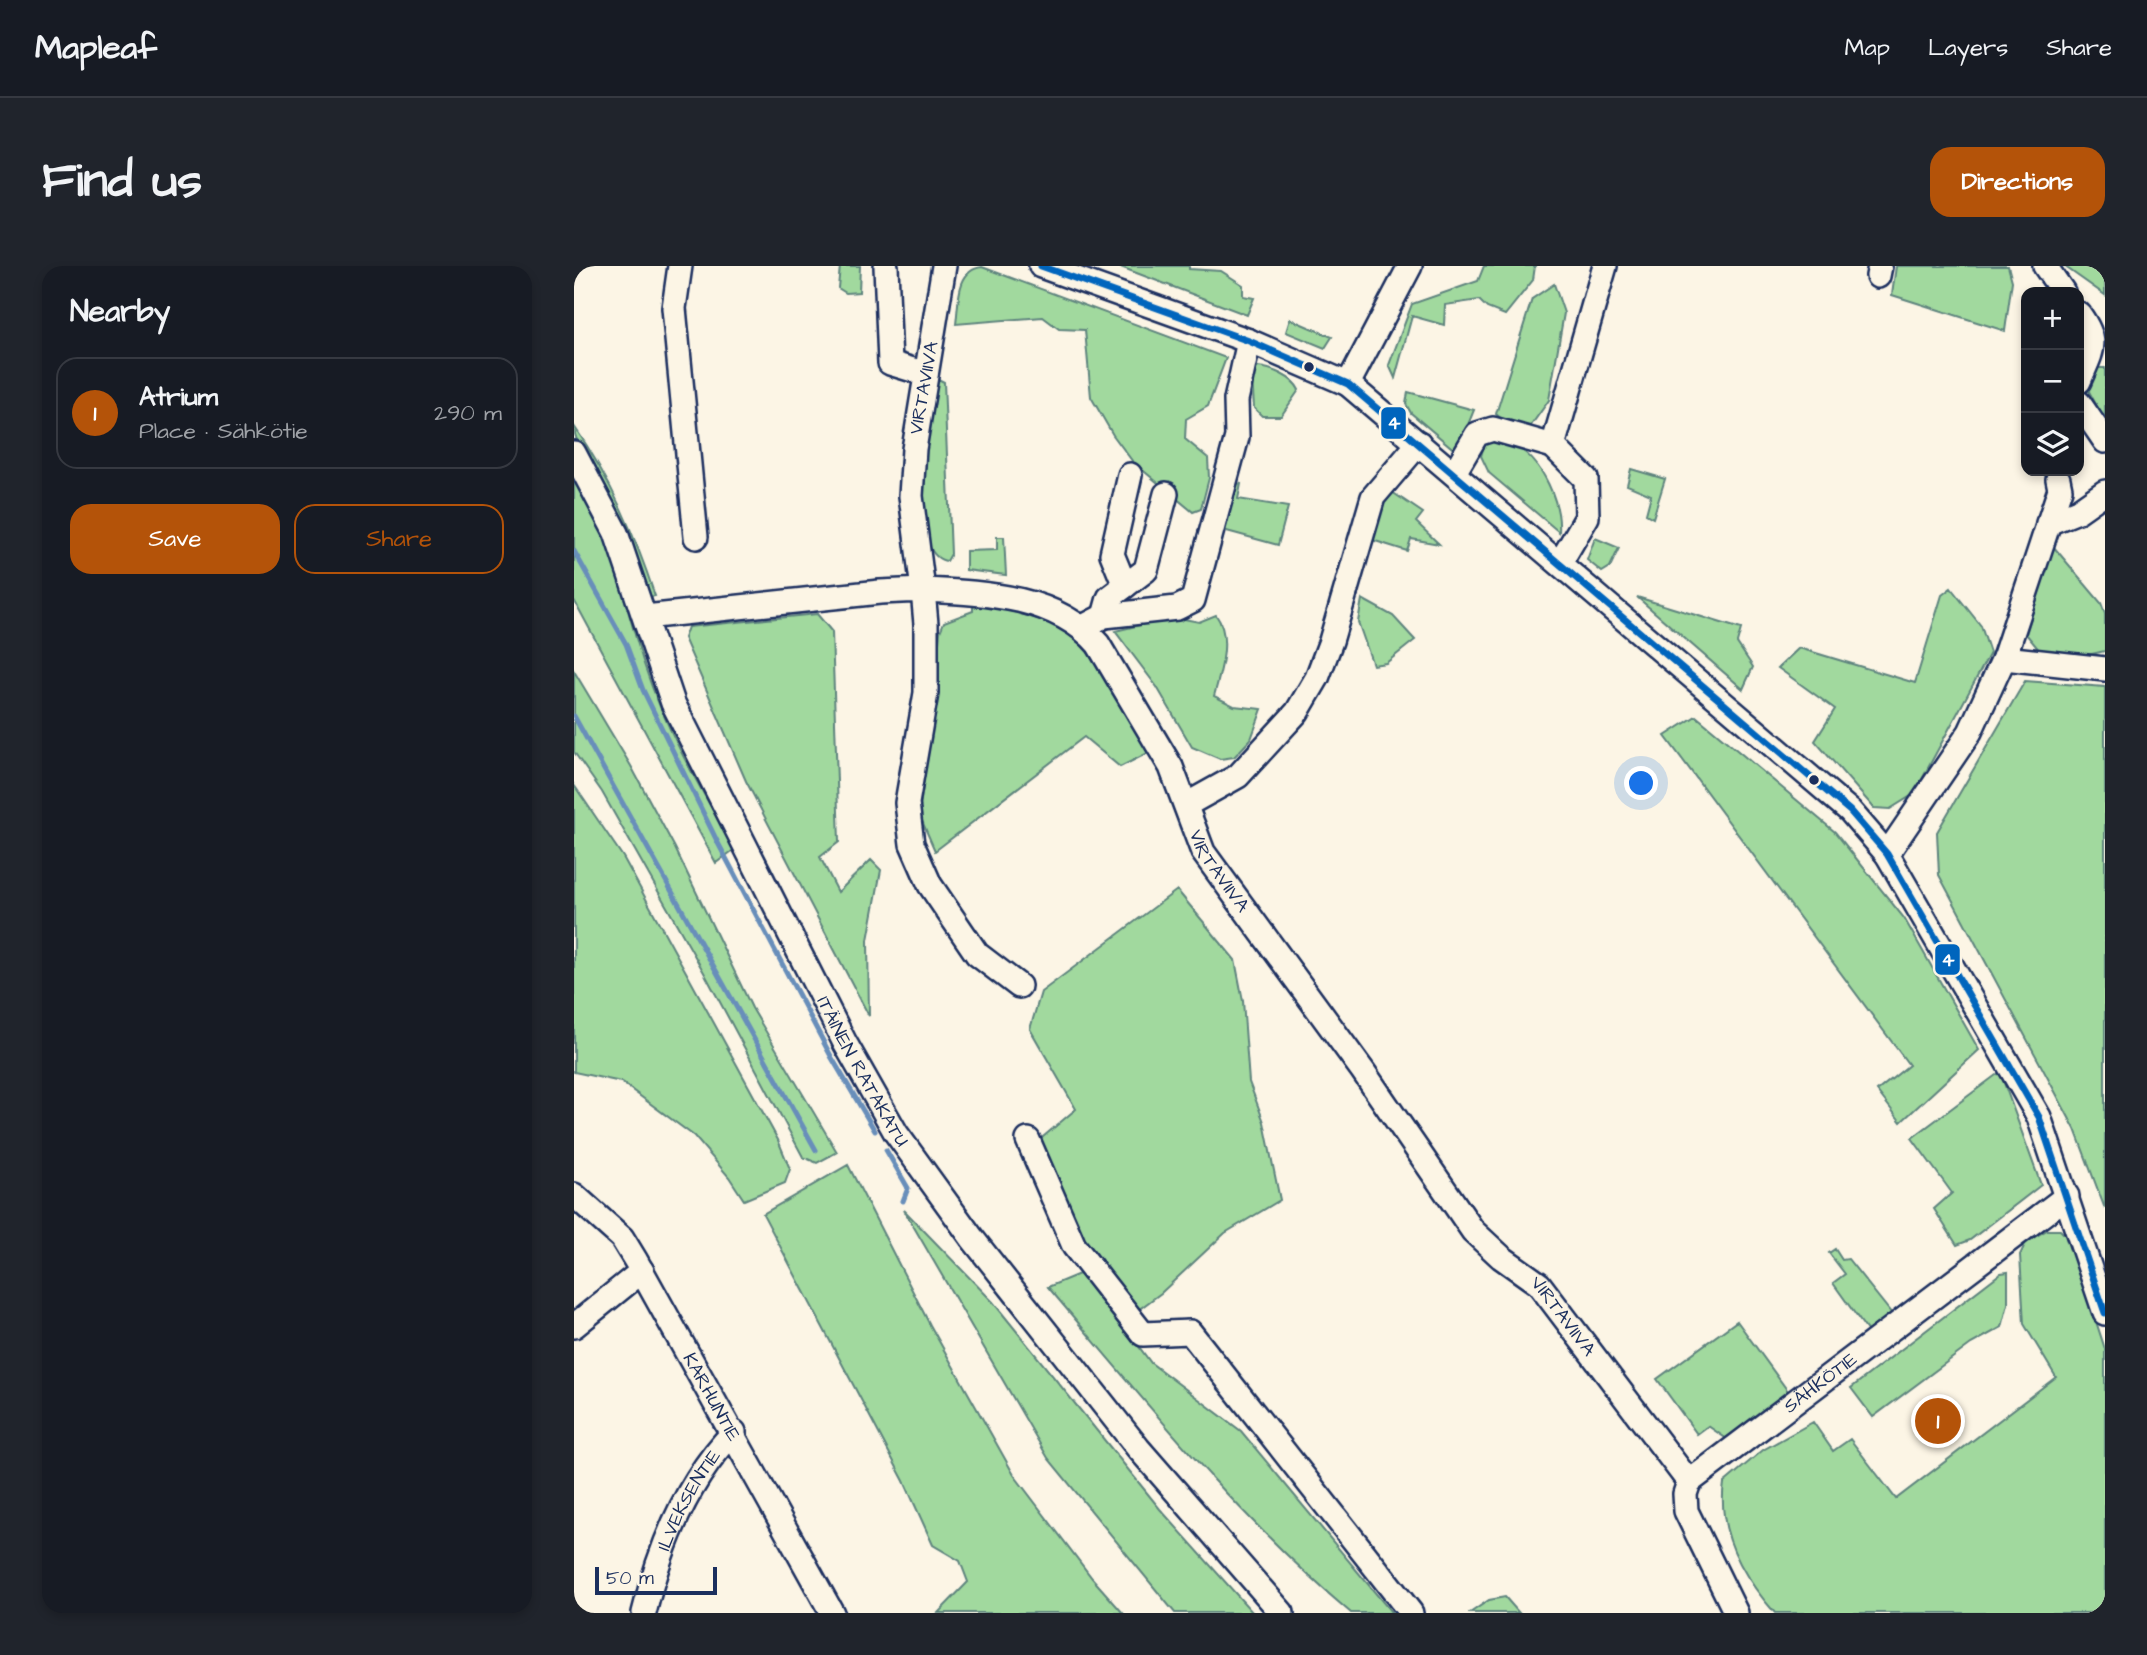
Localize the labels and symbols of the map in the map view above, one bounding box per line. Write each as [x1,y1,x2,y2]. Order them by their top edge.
street label: VIRTAVIIVA [903,339,945,437]
unlabelled marker [1302,360,1316,374]
line badge: 4 [1380,406,1407,440]
text: 4 [1388,410,1401,437]
your location [1624,766,1658,800]
unlabelled marker [1807,773,1821,787]
street label: VIRTAVIIVA [1182,826,1256,918]
line badge: 4 [1934,943,1961,976]
text: 4 [1942,947,1955,974]
street label: ITÄINEN RATAKATU [810,991,915,1152]
street label: VIRTAVIIVA [1526,1269,1602,1362]
street label: SÄHKÖTIE [1778,1346,1863,1419]
street label: KARHUNTIE [676,1348,747,1446]
pin: 1 [1915,1395,1961,1447]
street label: ILVEKSENTIE [650,1444,727,1555]
scale bar [595,1564,718,1596]

